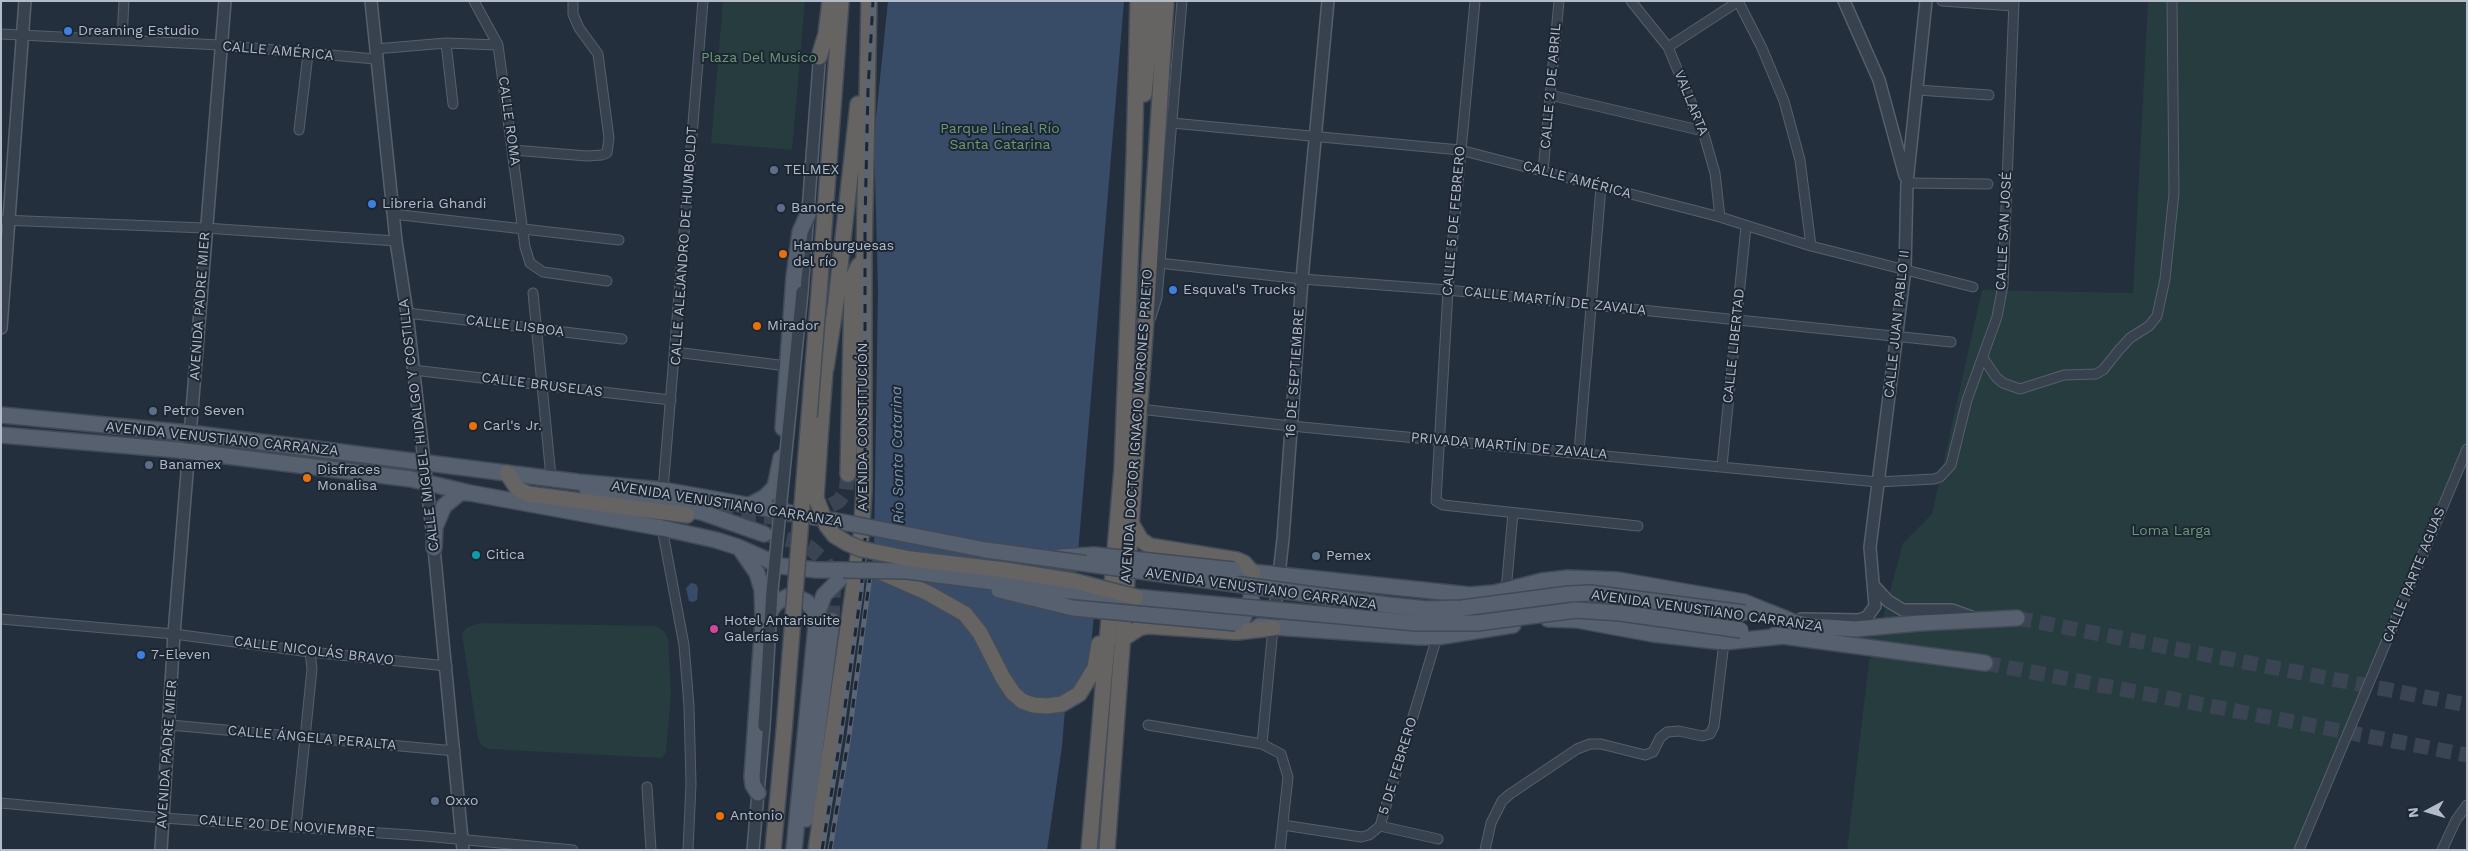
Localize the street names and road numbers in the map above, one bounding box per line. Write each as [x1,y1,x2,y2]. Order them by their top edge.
street label: CALLE 2 DE ABRIL [1537,22,1565,150]
street label: CALLE AMÉRICA [222,38,334,64]
street label: VALLARTA [1670,68,1712,138]
street label: CALLE ROMA [494,75,524,167]
street label: CALLE ALEJANDRO DE HUMBOLDT [667,126,701,366]
street label: CALLE 5 DE FEBRERO [1439,145,1469,297]
street label: CALLE AMÉRICA [1521,157,1633,203]
street label: CALLE SAN JOSÉ [1993,171,2015,291]
street label: AVENIDA PADRE MIER [186,231,214,381]
street label: CALLE JUAN PABLO II [1881,249,1913,399]
street label: AVENIDA DOCTOR IGNACIO MORONES PRIETO [1118,268,1156,584]
street label: CALLE MARTÍN DE ZAVALA [1463,283,1647,319]
street label: CALLE LIBERTAD [1720,288,1748,404]
street label: CALLE MIGUEL HIDALGO Y COSTILLA [395,298,443,552]
street label: 16 DE SEPTIEMBRE [1282,308,1308,438]
street label: CALLE LISBOA [465,312,565,340]
street label: AVENIDA CONSTITUCIÓN [855,343,871,511]
street label: CALLE BRUSELAS [480,369,604,401]
street label: AVENIDA VENUSTIANO CARRANZA [105,418,339,460]
street label: PRIVADA MARTÍN DE ZAVALA [1410,429,1608,463]
street label: AVENIDA VENUSTIANO CARRANZA [610,477,844,531]
street label: CALLE PARTE AGUAS [2379,505,2449,645]
street label: AVENIDA VENUSTIANO CARRANZA [1144,564,1378,614]
street label: AVENIDA VENUSTIANO CARRANZA [1590,586,1824,636]
street label: CALLE NICOLÁS BRAVO [233,633,395,669]
street label: AVENIDA PADRE MIER [153,679,181,829]
street label: 5 DE FEBRERO [1375,715,1421,817]
street label: CALLE ÁNGELA PERALTA [227,722,397,754]
street label: CALLE 20 DE NOVIEMBRE [198,811,376,841]

